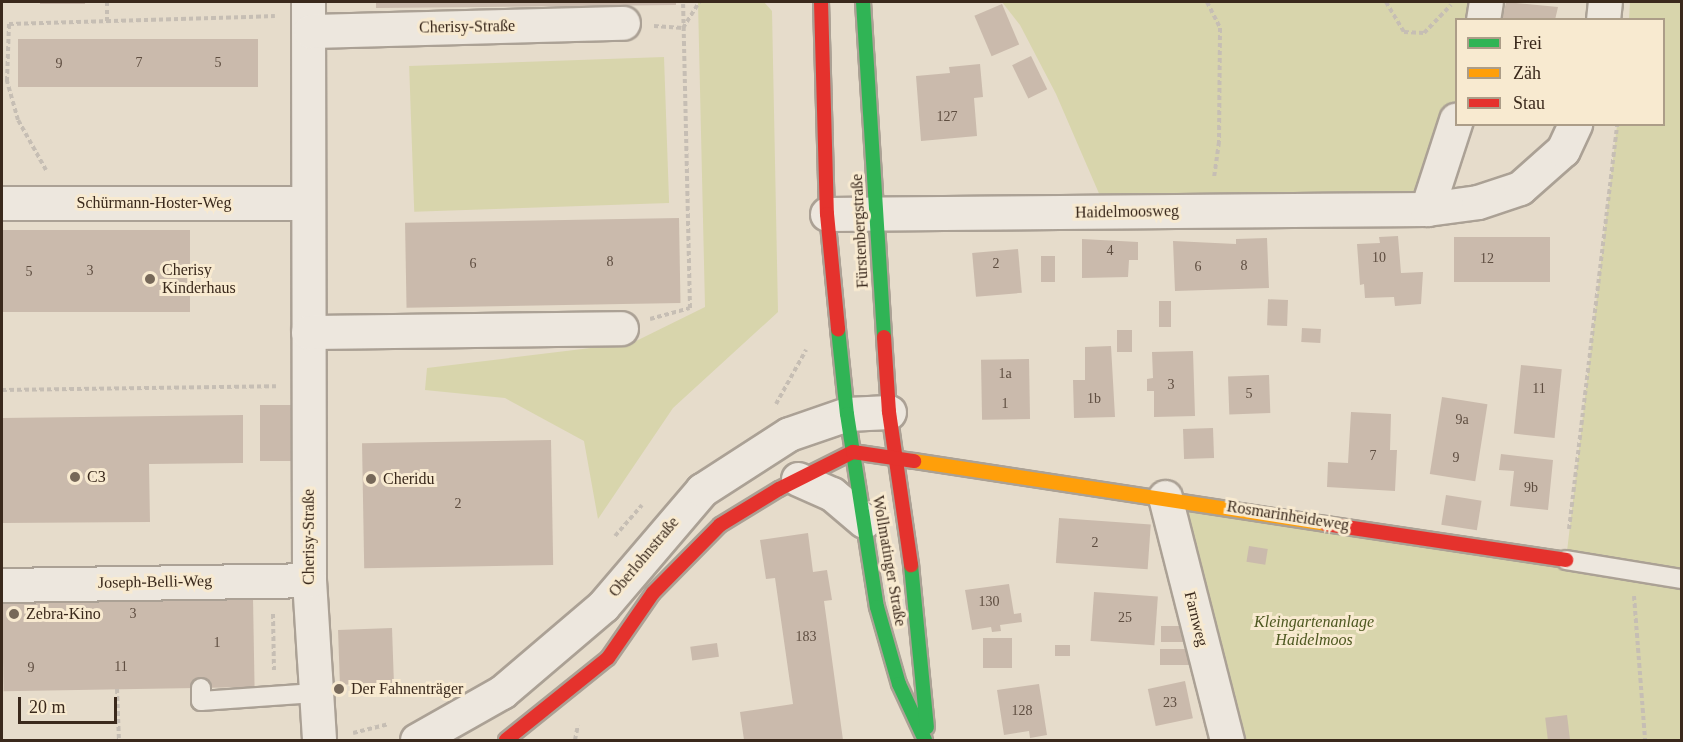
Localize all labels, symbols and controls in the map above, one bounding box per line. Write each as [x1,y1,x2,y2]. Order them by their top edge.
street label: Cherisy-Straße [419,17,515,37]
legend [1455,18,1665,126]
text: Frei [1513,33,1542,53]
house number: 7 [136,55,142,71]
house number: 5 [214,55,222,71]
house number: 9 [56,56,63,72]
text: Zäh [1513,63,1541,83]
text: Stau [1513,93,1545,113]
house number: 127 [936,109,958,125]
street label: Fürstenbergstraße [847,173,873,289]
street label: Schürmann-Hoster-Weg [77,193,231,213]
street label: Haidelmoosweg [1075,201,1179,223]
house number: 4 [1106,243,1114,259]
house number: 10 [1372,250,1386,266]
house number: 12 [1480,251,1494,267]
house number: 8 [606,254,614,270]
house number: 6 [470,256,476,272]
house number: 2 [992,256,1000,272]
house number: 8 [1240,258,1248,274]
house number: 6 [1194,259,1202,275]
place label: Cherisy Kinderhaus [162,260,236,298]
house number: 3 [86,263,94,279]
house number: 5 [26,264,32,280]
marker: Cherisy Kinderhaus [143,272,157,286]
house number: 1a [998,366,1012,382]
house number: 3 [1168,377,1174,393]
house number: 11 [1532,381,1546,397]
house number: 5 [1246,386,1252,402]
house number: 1b [1087,391,1101,407]
house number: 1 [1002,396,1008,412]
house number: 9a [1455,412,1469,428]
house number: 7 [1370,448,1376,464]
house number: 9 [1452,450,1460,466]
place label: C3 [87,467,106,487]
place label: Cheridu [383,469,435,489]
marker: C3 [68,470,82,484]
marker: Cheridu [364,472,378,486]
house number: 9b [1524,480,1538,496]
street label: Cherisy-Straße [299,489,319,585]
street label: Wollmatinger Straße [868,494,910,628]
house number: 2 [454,496,461,512]
street label: Rosmarinheideweg [1225,497,1351,535]
street label: Oberlohnstraße [605,513,683,601]
house number: 2 [1092,535,1098,551]
street label: Joseph-Belli-Weg [98,571,212,593]
street label: Farnweg [1180,590,1212,648]
house number: 130 [978,594,1000,610]
place label: Zebra-Kino [26,604,101,624]
house number: 3 [130,606,136,622]
marker: Zebra-Kino [7,607,21,621]
house number: 25 [1118,610,1132,626]
park label: Kleingartenanlage Haidelmoos [1254,612,1374,650]
house number: 183 [796,629,816,645]
house number: 1 [213,635,220,651]
house number: 11 [114,659,128,675]
house number: 9 [28,660,34,676]
place label: Der Fahnenträger [351,679,463,699]
marker: Der Fahnenträger [332,682,346,696]
scale bar [21,685,120,723]
house number: 23 [1163,695,1177,711]
text: 20 m [29,697,66,717]
house number: 128 [1012,703,1032,719]

